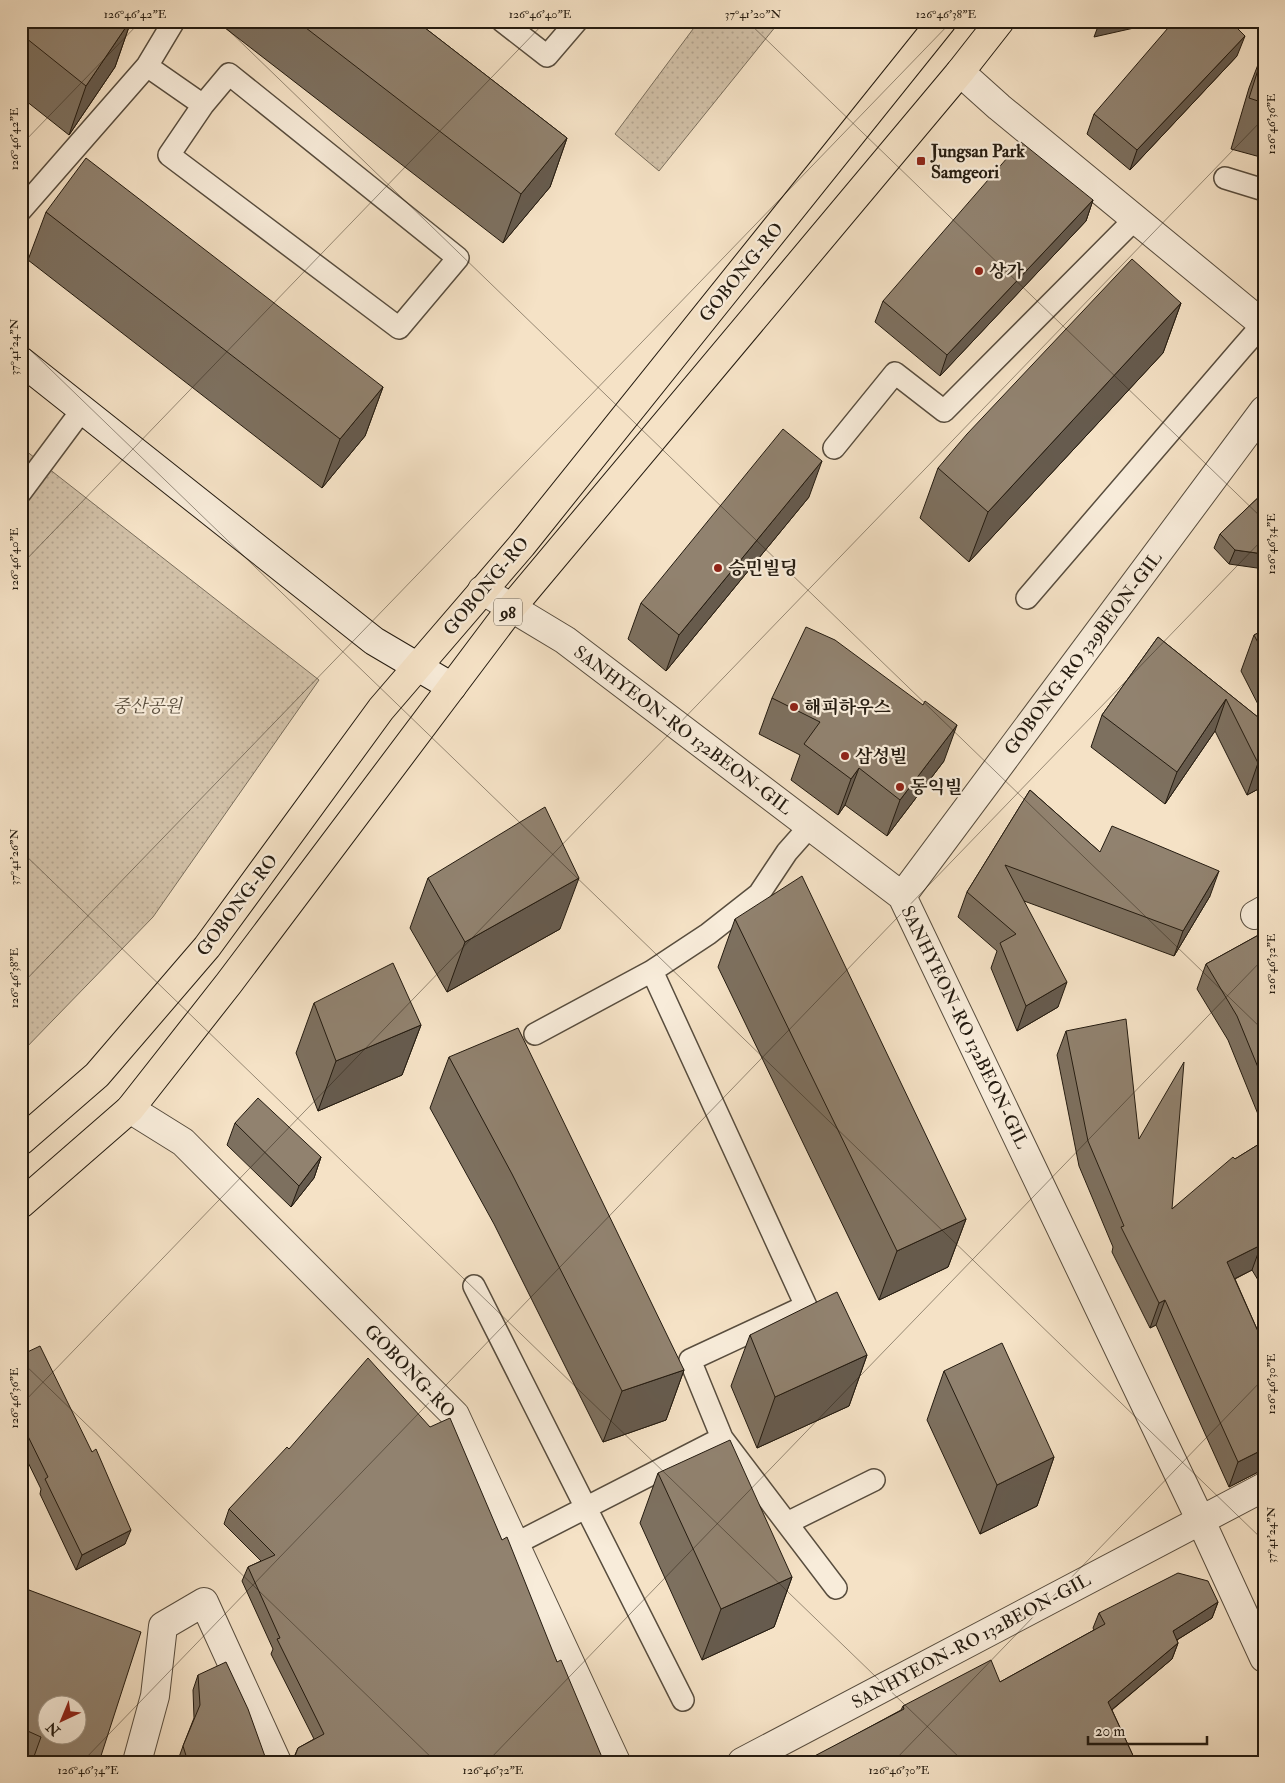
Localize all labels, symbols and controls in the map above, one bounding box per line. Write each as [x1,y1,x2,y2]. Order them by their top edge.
text: 126°46'42"E [104,7,167,22]
text: 126°46'40"E [509,7,572,22]
text: 37°41'20"N [725,7,781,22]
text: 126°46'38"E [916,7,977,22]
text: 126°46'36"E [1264,93,1279,154]
text: 126°46'42"E [7,107,22,170]
place label: Jungsan Park Samgeori [930,140,1025,184]
marker: Jungsan Park Samgeori [915,155,927,167]
street label: GOBONG-RO [694,218,789,327]
place label: 상가 [989,260,1024,283]
marker: 상가 [973,265,985,277]
text: 37°41'24"N [7,318,22,375]
text: 126°46'34"E [1264,513,1279,575]
text: 126°46'40"E [7,527,22,590]
street label: GOBONG-RO [439,532,534,640]
street label: GOBONG-RO 329BEON-GIL [999,547,1167,760]
place label: 승민빌딩 [728,557,798,580]
marker: 승민빌딩 [712,562,724,574]
road number: 98 [494,598,522,626]
street label: SANHYEON-RO 132BEON-GIL [569,641,796,820]
park label: 중산공원 [112,695,183,718]
place label: 해피하우스 [804,696,892,719]
marker: 해피하우스 [788,701,800,713]
place label: 삼성빌 [855,745,907,768]
marker: 삼성빌 [839,750,851,762]
place label: 동익빌 [910,776,962,799]
marker: 동익빌 [894,781,906,793]
text: 37°41'26"N [7,829,22,885]
street label: GOBONG-RO [192,850,283,961]
street label: SANHYEON-RO 132BEON-GIL [896,902,1034,1152]
text: 126°46'32"E [1264,933,1279,994]
text: 126°46'38"E [7,947,22,1008]
street label: GOBONG-RO [359,1320,460,1423]
text: 126°46'30"E [1264,1353,1279,1414]
text: 126°46'36"E [7,1367,22,1428]
text: 37°41'24"N [1264,1506,1279,1563]
street label: SANHYEON-RO 132BEON-GIL [848,1568,1095,1714]
north arrow [38,1696,88,1746]
scale bar [1088,1713,1206,1745]
text: N [43,1718,64,1740]
text: 20 m [1095,1722,1125,1741]
text: 126°46'34"E [57,1763,119,1778]
text: 126°46'32"E [463,1763,524,1778]
text: 126°46'30"E [869,1763,930,1778]

